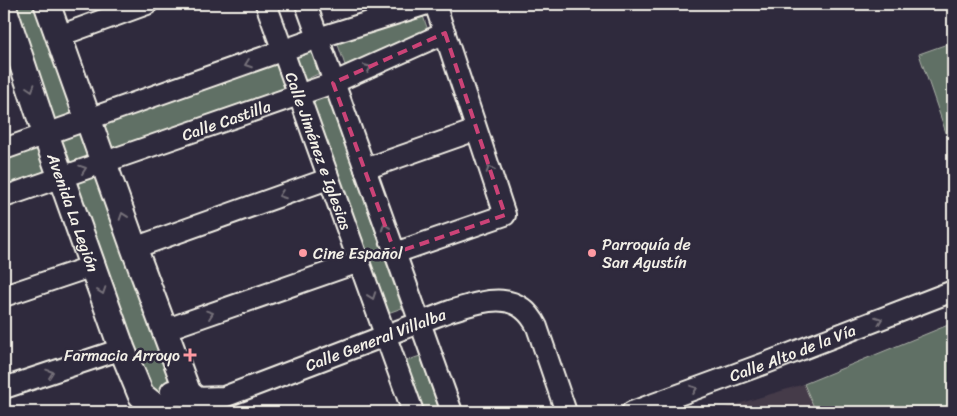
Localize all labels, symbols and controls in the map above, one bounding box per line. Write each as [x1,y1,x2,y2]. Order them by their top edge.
one-way arrow [244,58,252,68]
one-way arrow [363,63,372,74]
street label: Calle Jiménez e Iglesias [277,68,361,234]
one-way arrow [25,84,35,92]
street label: Calle Castilla [177,91,276,149]
street label: Avenida La Legión [39,148,108,276]
one-way arrow [78,165,87,175]
one-way arrow [485,165,495,174]
one-way arrow [279,189,287,199]
one-way arrow [119,212,129,221]
one-way arrow [381,223,391,232]
place label: Parroquía de San Agustín [602,230,691,277]
place label: Cine Español [313,239,403,268]
marker: Cine Español [297,247,309,259]
marker: Parroquía de San Agustín [586,247,598,259]
one-way arrow [96,287,106,295]
one-way arrow [366,292,376,300]
street label: Calle General Villalba [301,299,451,379]
one-way arrow [205,309,213,319]
street label: Calle Alto de la Vía [725,315,860,390]
one-way arrow [874,315,883,326]
place label: Farmacia Arroyo [64,341,180,370]
marker: Farmacia Arroyo [184,349,196,361]
one-way arrow [45,369,54,379]
one-way arrow [689,385,698,395]

